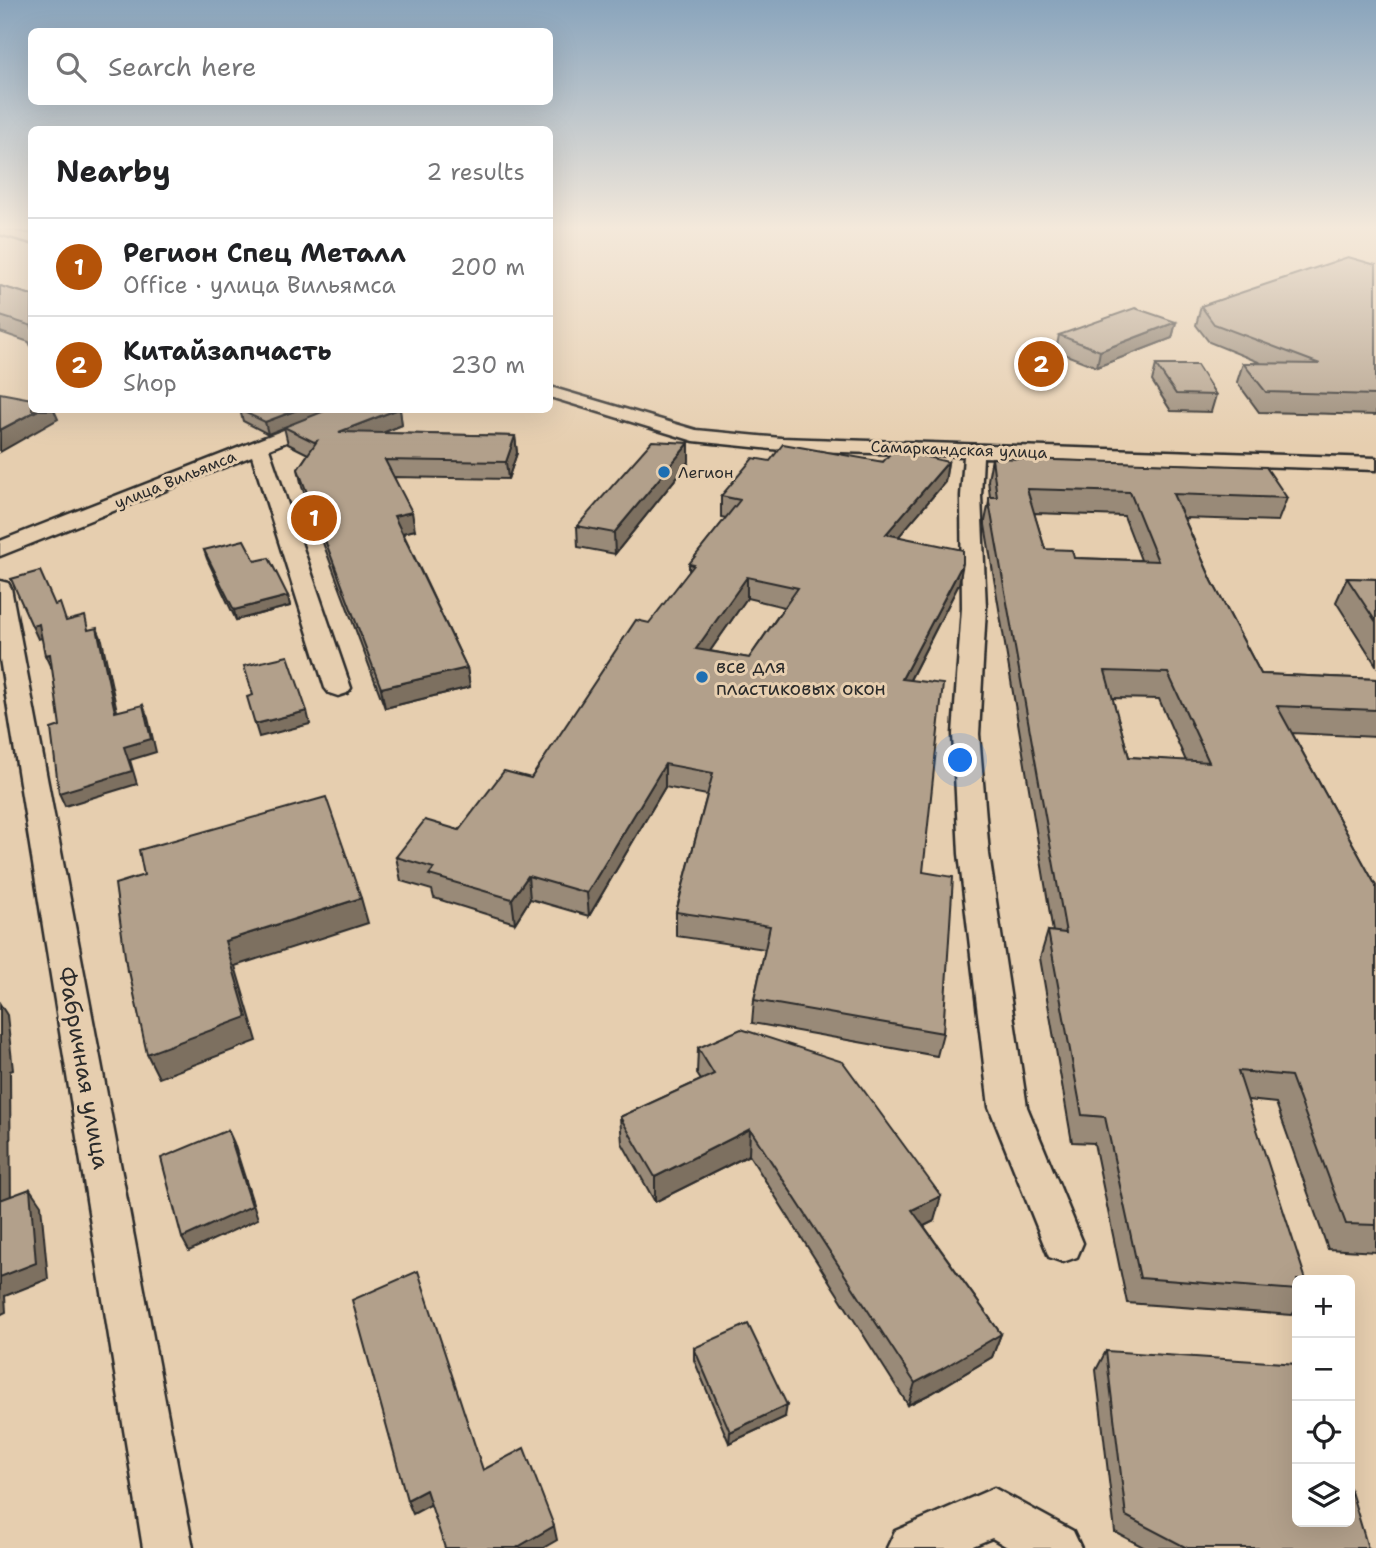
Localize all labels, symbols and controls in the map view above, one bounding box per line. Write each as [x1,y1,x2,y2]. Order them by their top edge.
search box [28,28,553,105]
icon: search [52,48,90,86]
text: Search here [108,49,257,84]
text: Nearby [56,151,171,192]
text: 2 results [426,157,525,187]
text: Регион Спец Металл [123,235,406,270]
text: 1 [74,252,84,282]
text: 200 m [450,252,525,282]
text: Office · улица Вильямса [123,270,396,300]
text: Китайзапчасть [123,333,332,368]
pin: 2 [1018,338,1064,390]
text: 2 [71,350,87,380]
text: 230 m [451,350,525,380]
text: Shop [123,368,177,398]
street label: Самаркандская улица [870,436,1048,463]
street label: улица Вильямса [111,445,239,513]
place label: Легион [678,462,733,483]
marker: Легион [656,464,672,480]
pin: 1 [291,492,337,544]
place label: все для пластиковых окон [716,654,886,701]
marker: все для пластиковых окон [694,669,710,685]
your location [943,743,977,777]
street label: Фабричная улица [51,964,117,1172]
map controls [1292,1275,1355,1527]
button: + [1292,1275,1355,1338]
button: − [1292,1338,1355,1401]
button: locate [1292,1401,1355,1464]
button: layers [1292,1464,1355,1527]

